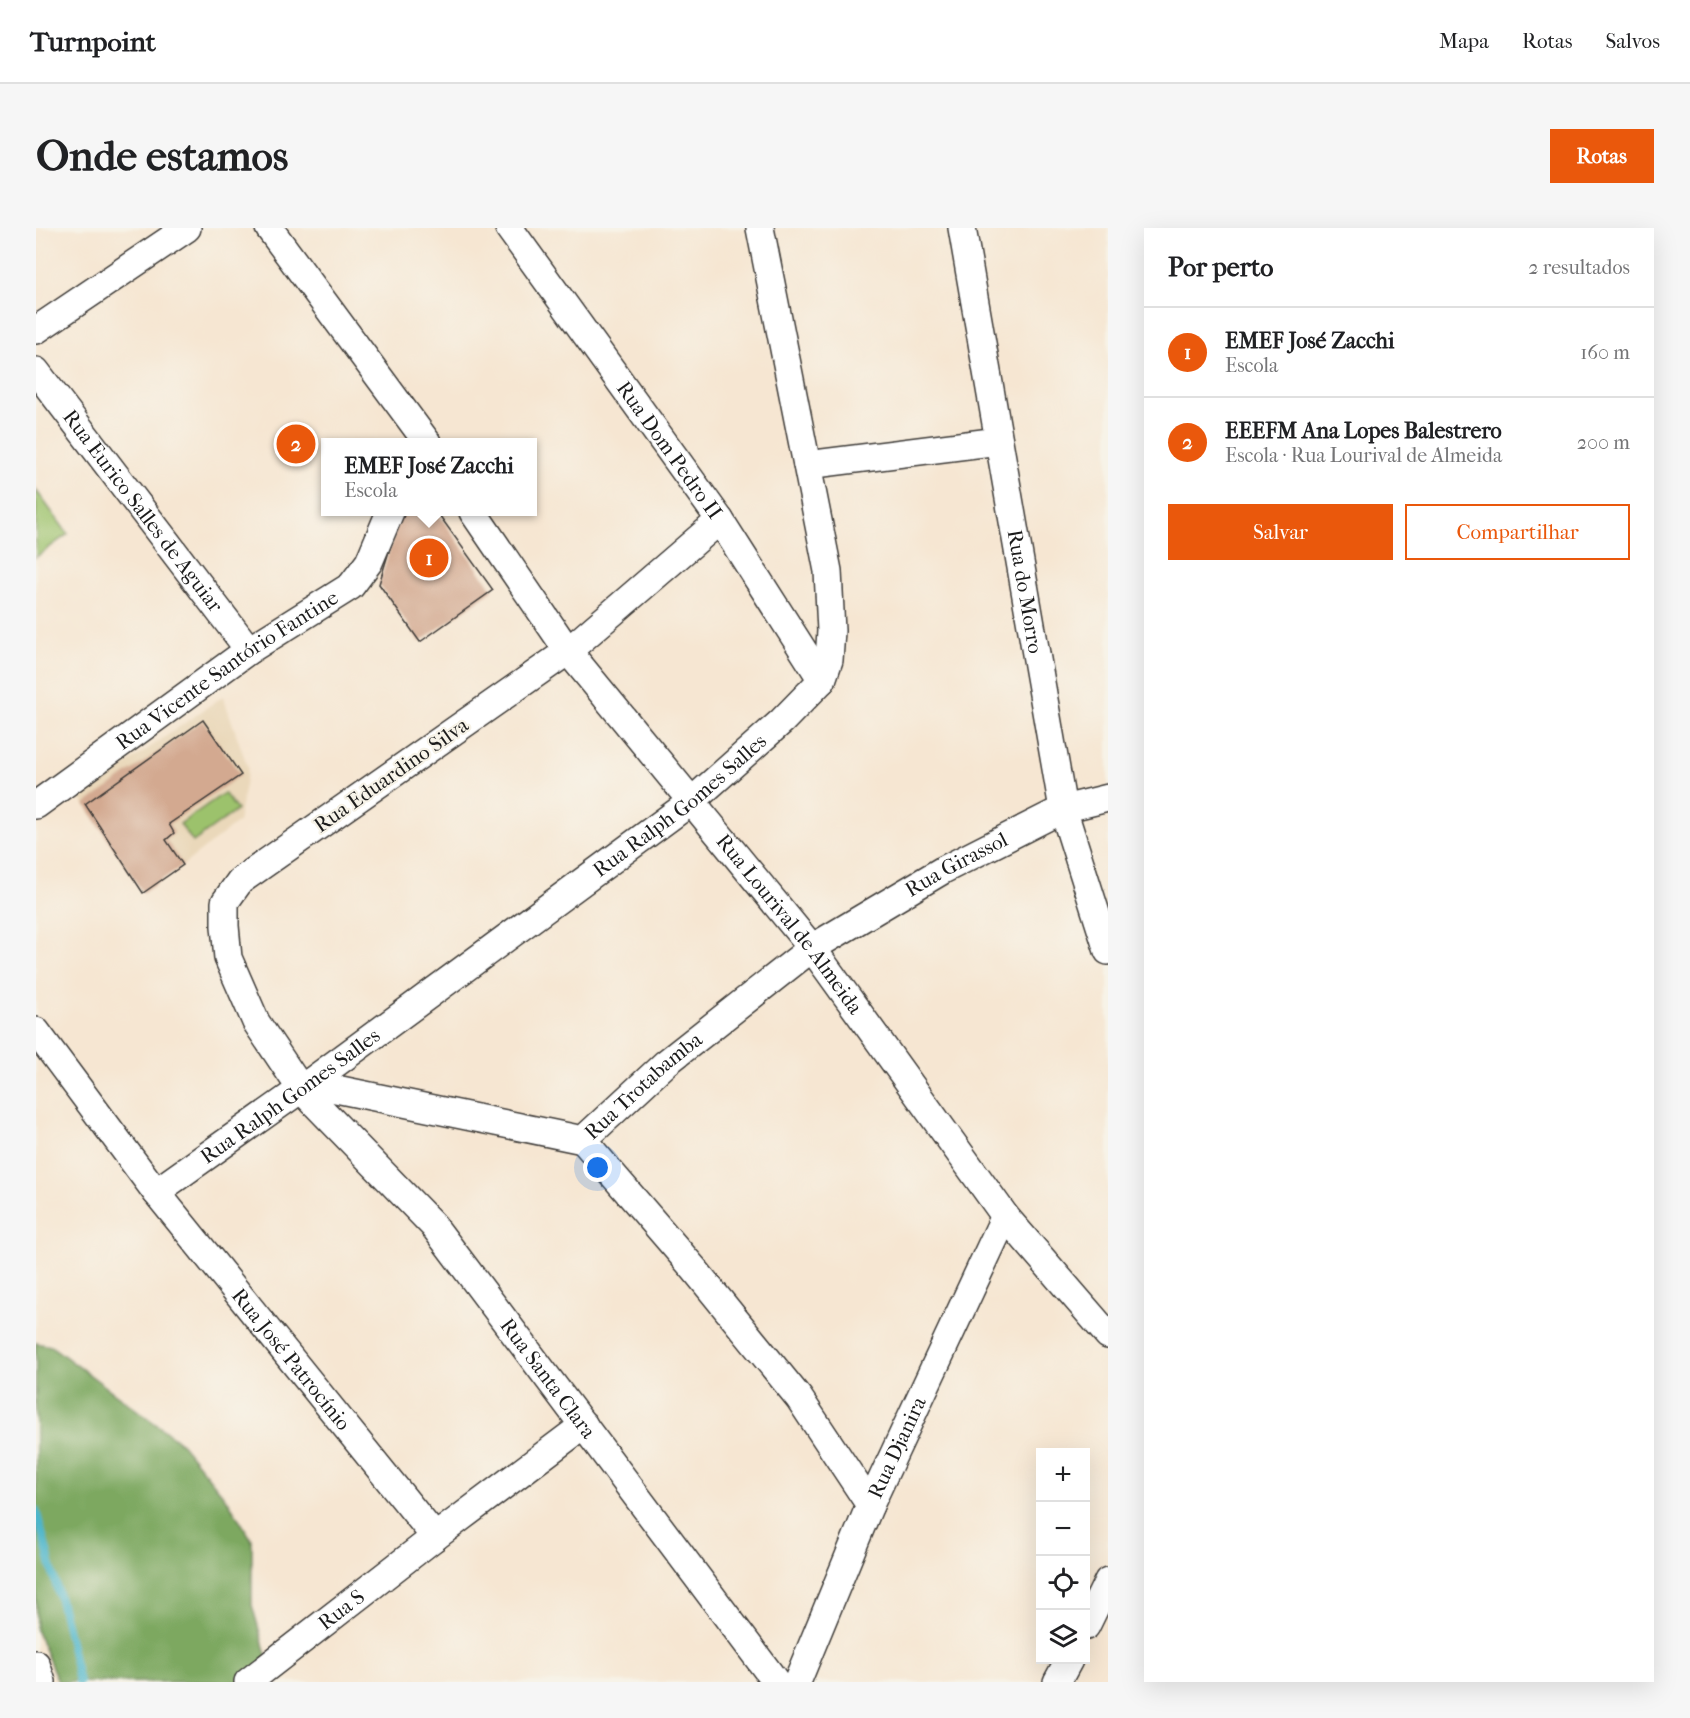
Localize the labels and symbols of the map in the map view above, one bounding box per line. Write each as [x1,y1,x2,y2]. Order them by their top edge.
street label: Rua Dom Pedro II [612,377,727,524]
street label: Rua Eurico Salles de Aguiar [58,405,228,617]
pin: 2 [276,422,316,466]
street label: Rua do Morro [1003,528,1048,655]
pin: 1 [410,536,448,580]
street label: Rua Vicente Santório Fantine [111,585,343,755]
street label: Rua Eduardino Silva [309,713,473,837]
street label: Rua Ralph Gomes Salles [588,729,771,882]
street label: Rua Girassol [901,827,1012,902]
street label: Rua Lourival de Almeida [711,829,868,1019]
street label: Rua Ralph Gomes Salles [196,1023,385,1169]
street label: Rua Trotabamba [580,1027,707,1144]
your location [583,1153,612,1182]
street label: Rua José Patrocínio [227,1284,356,1435]
street label: Rua Santa Clara [495,1314,601,1443]
street label: Rua Djanira [863,1393,931,1502]
street label: Rua S [313,1584,369,1635]

